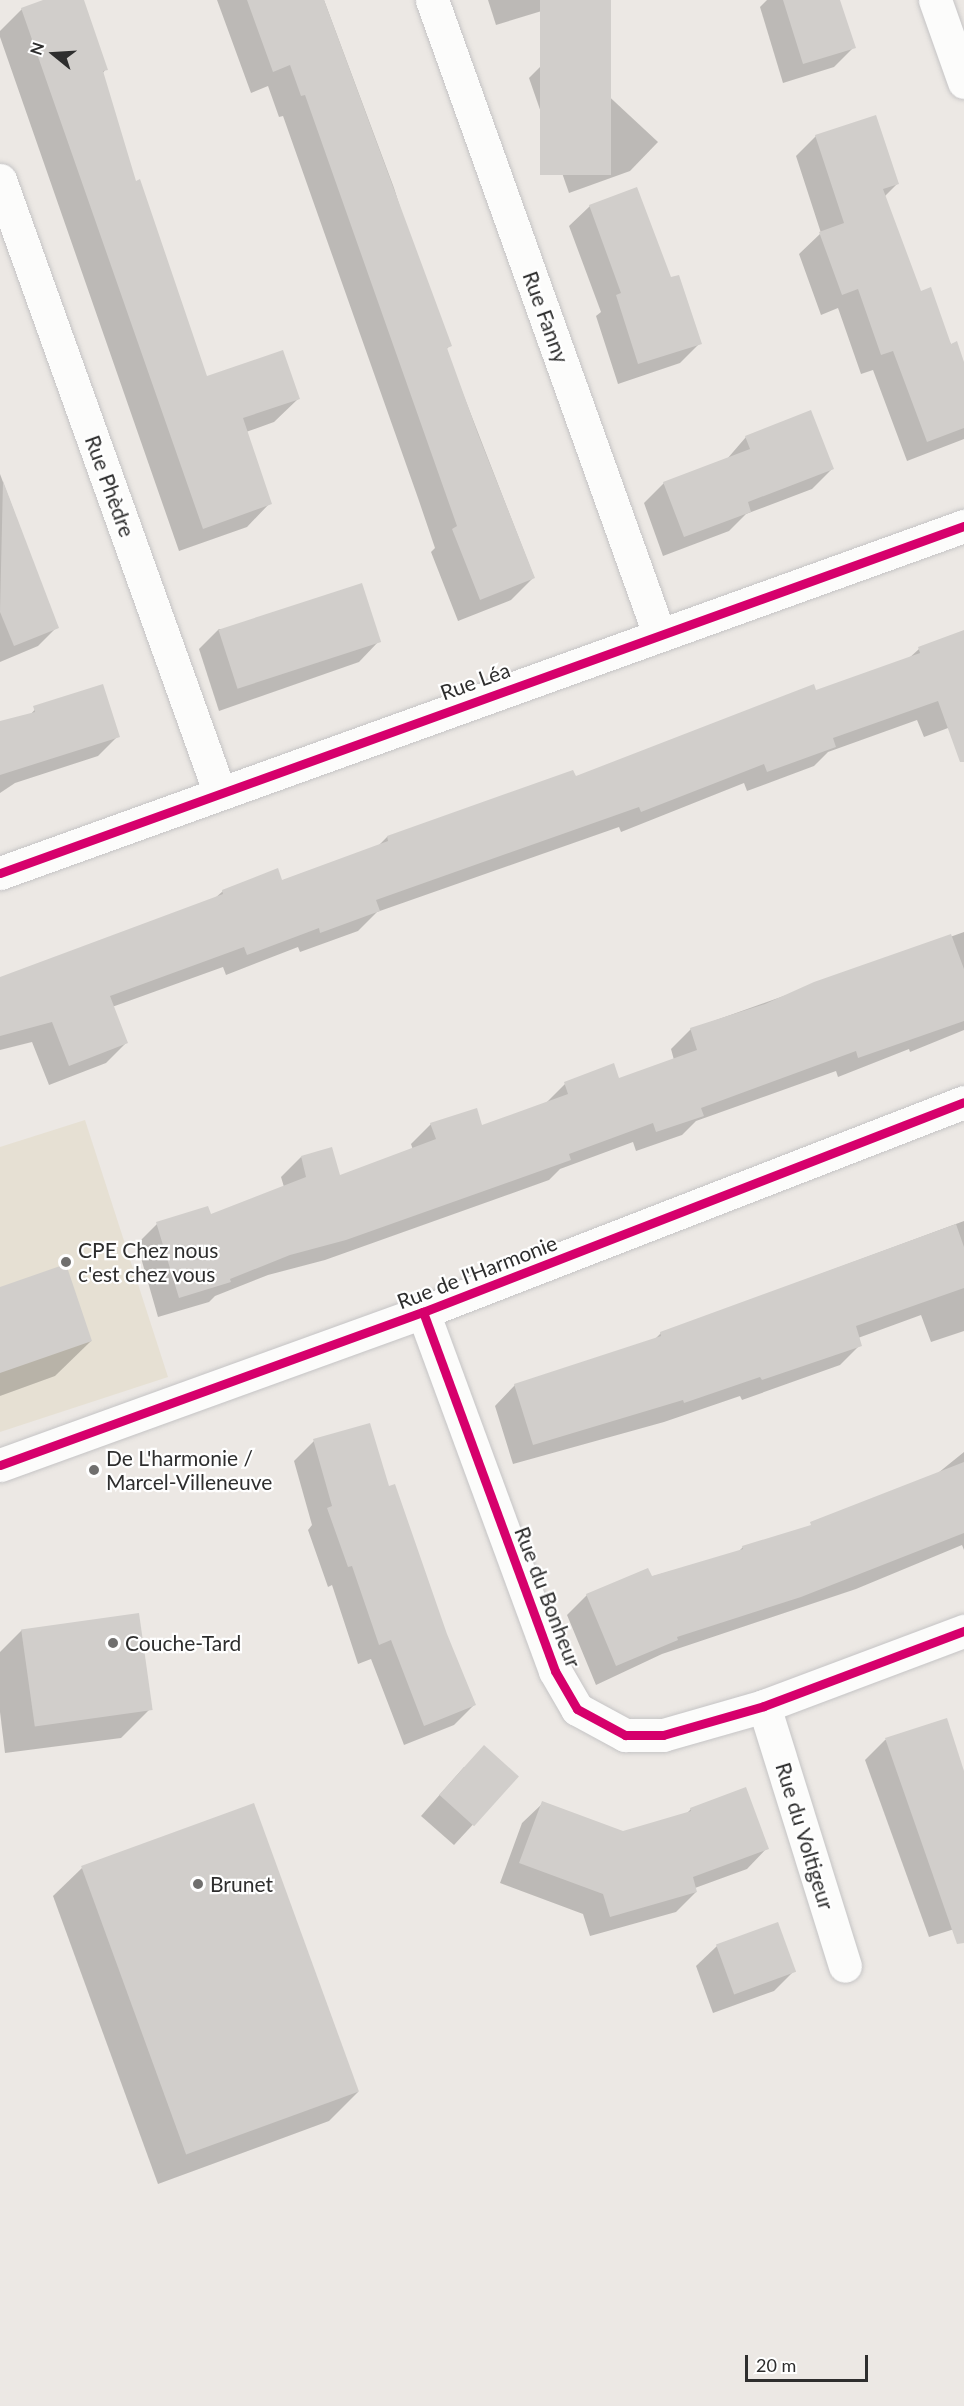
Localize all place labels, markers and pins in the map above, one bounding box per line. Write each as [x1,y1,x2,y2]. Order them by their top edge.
place label: CPE Chez nous c'est chez vous [78,1237,218,1287]
marker: CPE Chez nous c'est chez vous [59,1255,73,1269]
place label: De L'harmonie / Marcel-Villeneuve [106,1445,272,1495]
marker: De L'harmonie / Marcel-Villeneuve [87,1463,101,1477]
place label: Couche-Tard [125,1630,241,1656]
marker: Couche-Tard [106,1636,120,1650]
place label: Brunet [210,1871,273,1897]
marker: Brunet [191,1877,205,1891]

